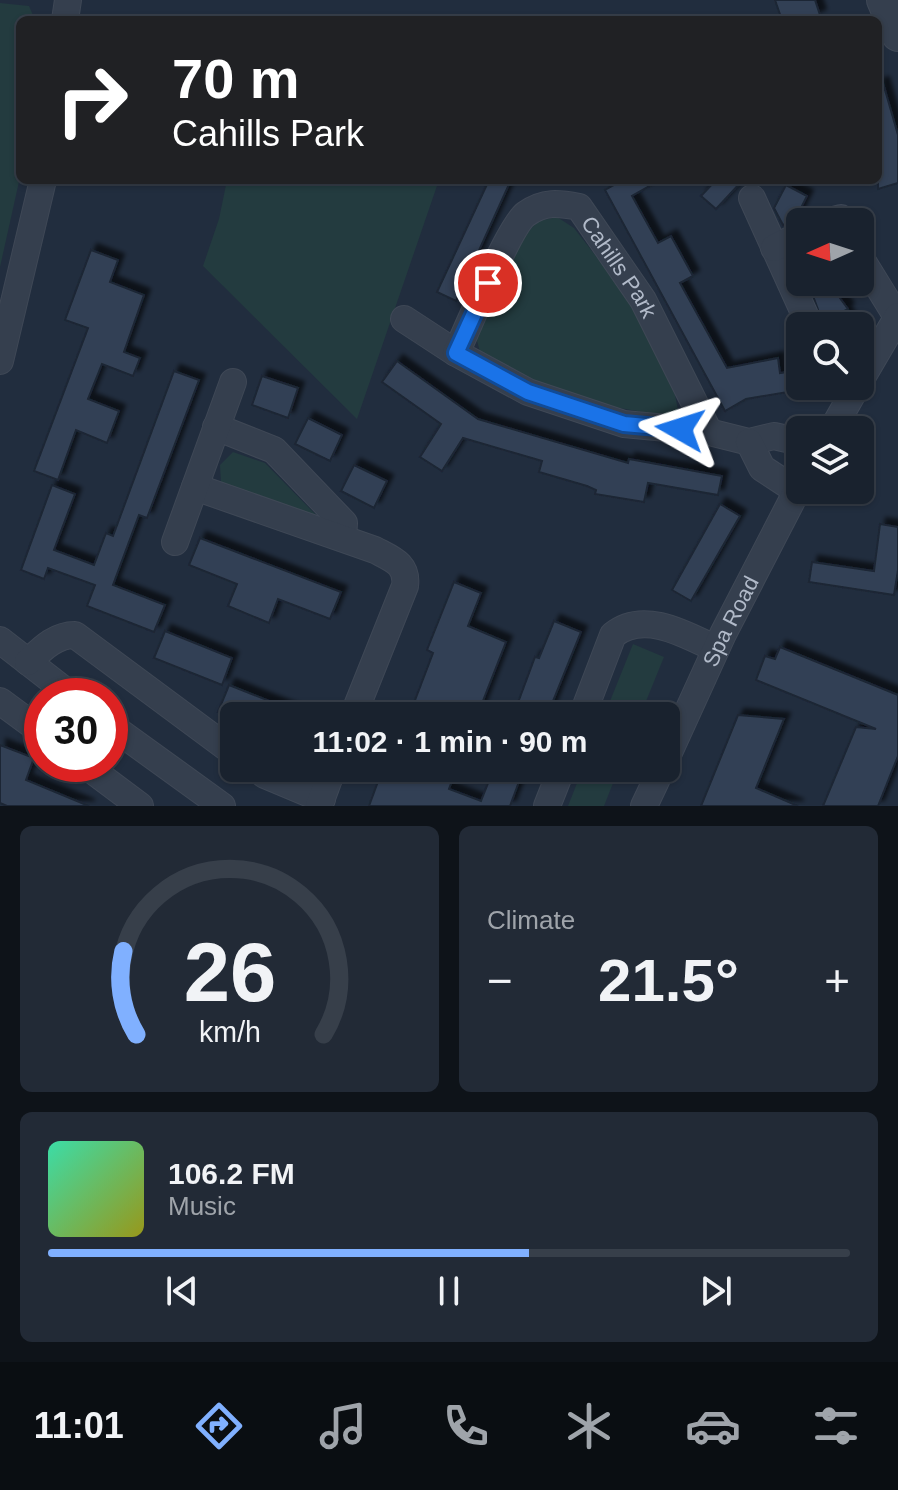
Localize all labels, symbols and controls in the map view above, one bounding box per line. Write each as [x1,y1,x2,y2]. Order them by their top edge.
text: 70 m [172,47,300,110]
icon: right [40,48,144,152]
text: Cahills Park [172,113,364,154]
north arrow [786,208,874,296]
map controls [786,208,874,504]
street label: Cahills Park [576,211,663,323]
pin [454,249,522,317]
icon: arrive [466,261,510,305]
button: search [786,312,874,400]
position arrow [638,387,722,471]
button: layers [786,416,874,504]
street label: Spa Road [697,572,763,670]
speed limit sign: 30 [24,678,128,782]
text: 11:02 · 1 min · 90 m [312,725,588,758]
text: Climate [487,905,575,935]
text: 26 [183,926,276,1019]
text: 21.5° [598,947,739,1014]
text: − [487,956,513,1005]
text: + [824,956,850,1005]
text: km/h [199,1016,260,1048]
text: 106.2 FM [168,1157,295,1190]
text: Music [168,1191,236,1221]
icon: previous [160,1269,204,1313]
icon: pause [427,1269,471,1313]
icon: next [694,1269,738,1313]
icon: directions [191,1398,247,1454]
icon: music [315,1398,371,1454]
icon: phone [438,1398,494,1454]
icon: climate [561,1398,617,1454]
icon: car [685,1398,741,1454]
icon: filters [808,1398,864,1454]
text: 11:01 [34,1405,124,1446]

